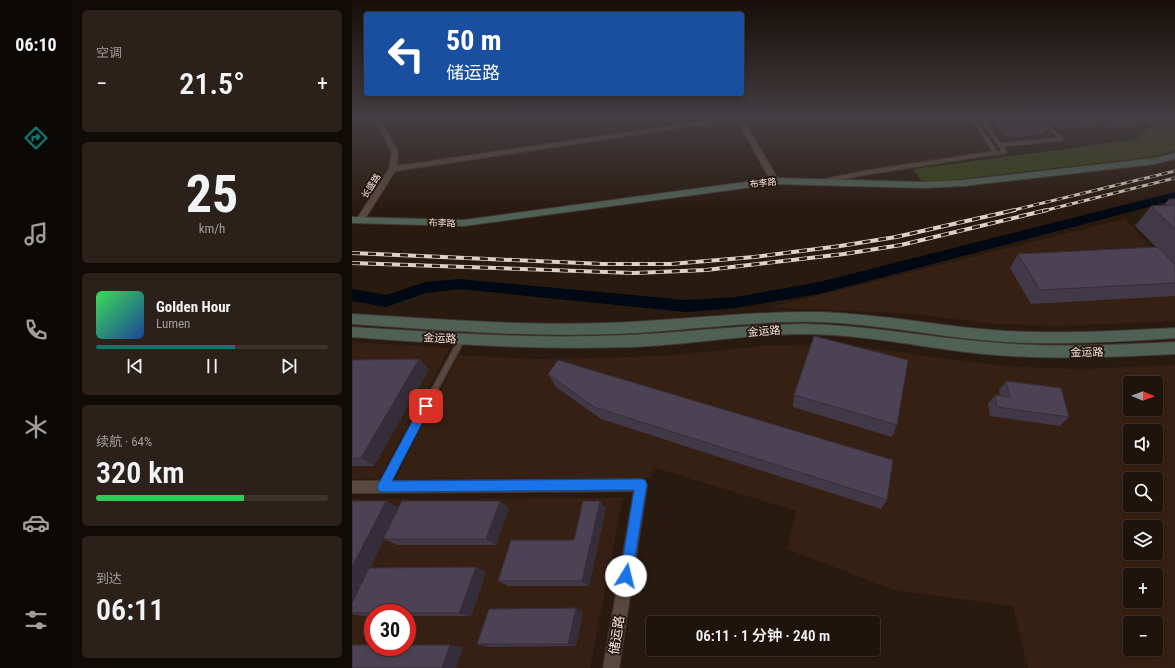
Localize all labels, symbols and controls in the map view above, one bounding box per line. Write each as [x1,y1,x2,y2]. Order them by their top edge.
text: 50 m [446,24,502,57]
icon: left [380,28,432,80]
text: 06:10 [15,34,57,55]
text: 空调 [96,45,122,60]
text: 储运路 [446,62,500,83]
text: 21.5° [179,66,245,101]
text: − [96,71,107,96]
text: + [317,71,328,96]
icon: directions [22,124,50,152]
text: 25 [186,164,238,225]
street label: 长盛路 [359,171,383,200]
street label: 布李路 [749,177,777,189]
street label: 布李路 [428,218,456,228]
icon: music [22,220,50,248]
text: km/h [199,221,225,236]
text: Golden Hour [156,298,231,316]
icon: phone [22,316,50,344]
text: Lumen [156,316,190,331]
street label: 金运路 [747,324,781,339]
street label: 金运路 [423,331,457,346]
street label: 金运路 [1070,346,1104,359]
icon: previous [124,355,146,377]
icon: pause [201,355,223,377]
icon: next [278,355,300,377]
north arrow [1123,376,1163,416]
map controls [1123,376,1163,656]
pin [409,389,443,423]
icon: arrive [415,395,437,417]
icon: climate [22,413,50,441]
button: sound [1123,424,1163,464]
text: 续航 · 64% [96,434,152,449]
text: 320 km [96,455,185,490]
button: search [1123,472,1163,512]
icon: car [22,509,50,537]
button: layers [1123,520,1163,560]
position arrow [605,555,647,597]
button: + [1123,568,1163,608]
text: 到达 [96,571,122,586]
text: 06:11 [96,592,164,627]
speed limit sign: 30 [364,604,416,656]
icon: filters [22,606,50,634]
street label: 储运路 [606,615,627,656]
button: − [1123,616,1163,656]
text: 06:11 · 1 分钟 · 240 m [696,627,830,645]

